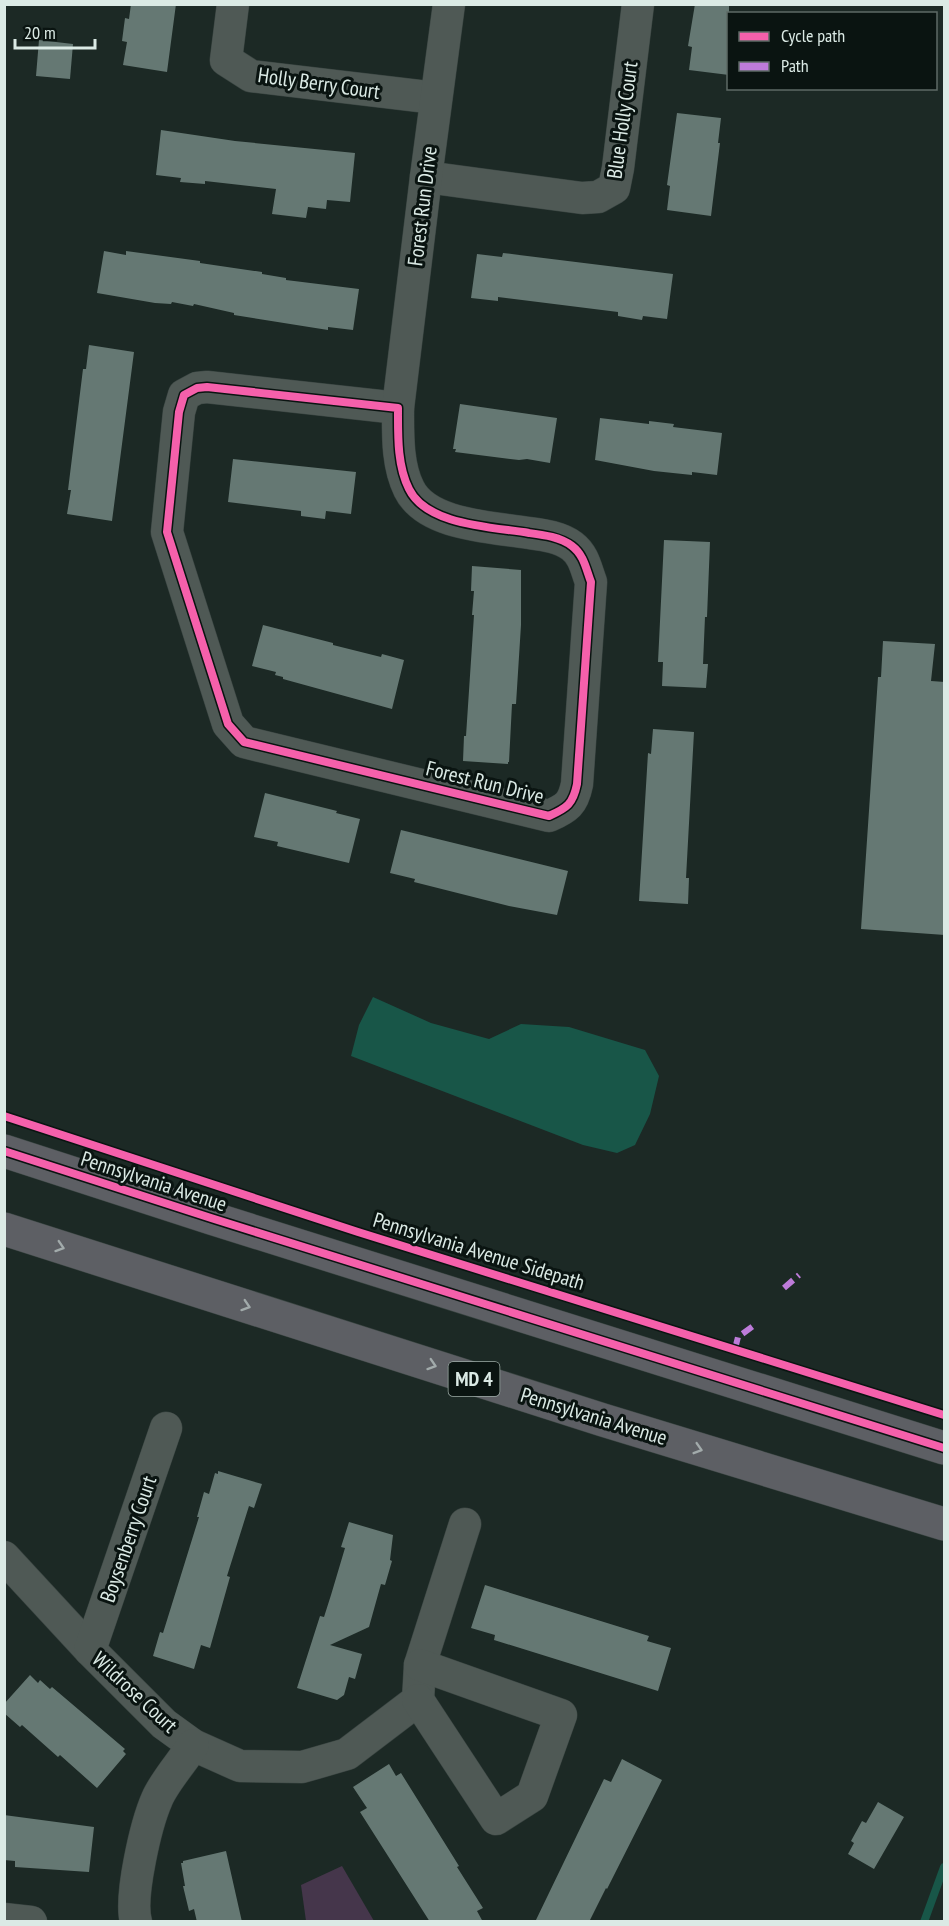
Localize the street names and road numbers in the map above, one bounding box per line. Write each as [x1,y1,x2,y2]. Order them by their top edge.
street label: Blue Holly Court [600,59,644,180]
street label: Holly Berry Court [256,61,382,105]
street label: Forest Run Drive [401,145,443,267]
street label: Forest Run Drive [423,754,547,810]
street label: Pennsylvania Avenue [78,1145,230,1217]
street label: Pennsylvania Avenue Sidepath [370,1206,588,1296]
road number: MD 4 [448,1362,500,1396]
street label: Pennsylvania Avenue [518,1381,670,1451]
street label: Boysenberry Court [94,1472,162,1606]
street label: Wildrose Court [87,1646,183,1738]

